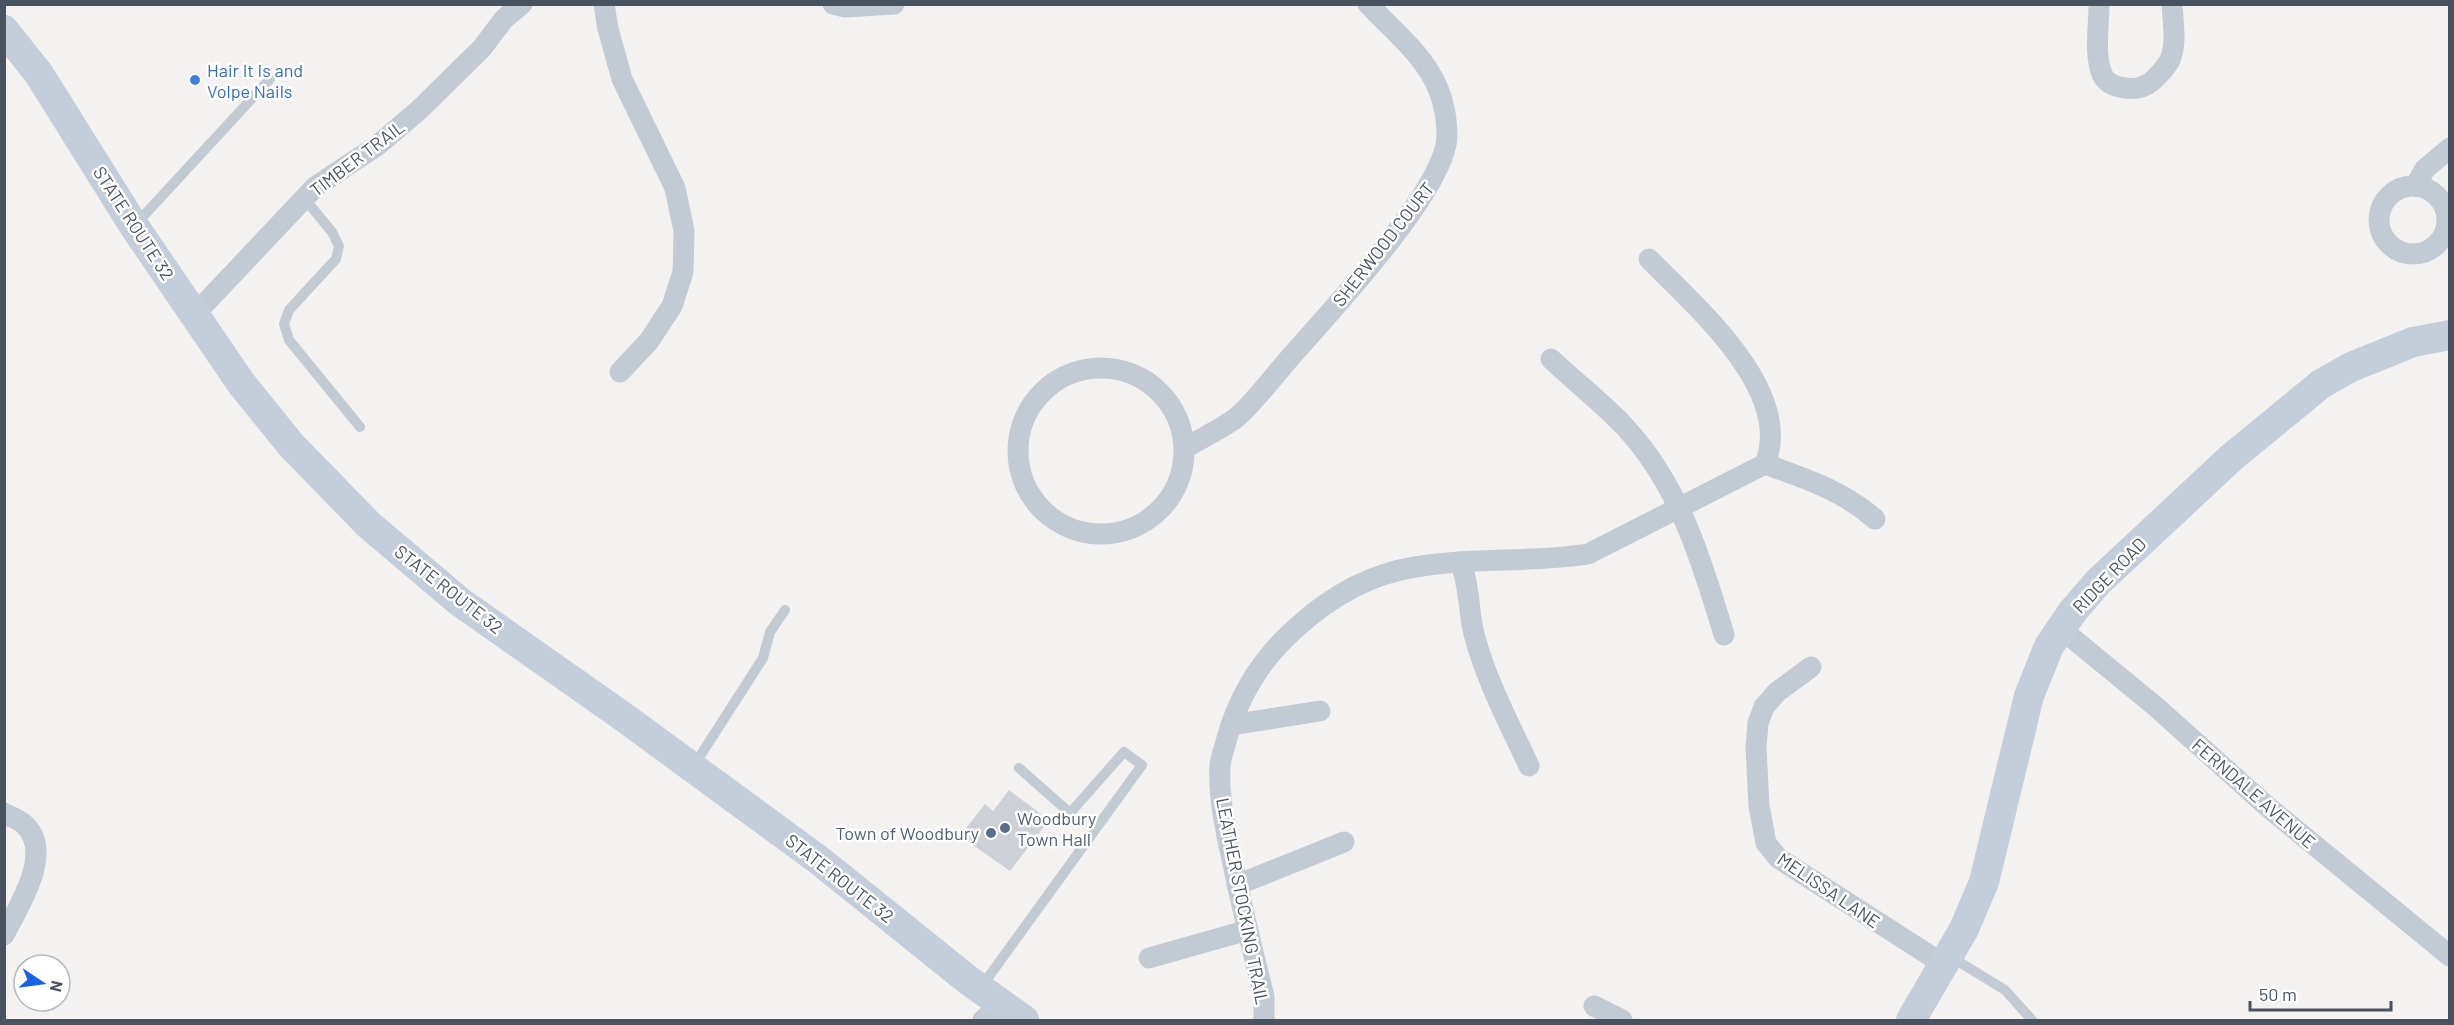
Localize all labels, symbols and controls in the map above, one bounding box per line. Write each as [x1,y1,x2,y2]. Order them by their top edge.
place label: Hair It Is and Volpe Nails [207,59,303,102]
marker: Hair It Is and Volpe Nails [188,73,202,87]
street label: TIMBER TRAIL [306,115,408,201]
street label: STATE ROUTE 32 [89,162,179,284]
street label: SHERWOOD COURT [1328,178,1438,310]
street label: RIDGE ROAD [2068,533,2150,617]
street label: STATE ROUTE 32 [390,540,508,638]
street label: FERNDALE AVENUE [2188,733,2320,853]
street label: LEATHER STOCKING TRAIL [1212,796,1274,1006]
place label: Woodbury Town Hall [1017,807,1096,850]
marker: Woodbury Town Hall [998,821,1012,835]
place label: Town of Woodbury [835,822,979,844]
marker: Town of Woodbury [984,826,998,840]
street label: STATE ROUTE 32 [781,829,899,927]
street label: MELISSA LANE [1774,848,1884,932]
north arrow [12,953,72,1013]
scale bar [2250,974,2391,1012]
text: N [47,979,68,994]
text: 50 m [2259,983,2297,1005]

